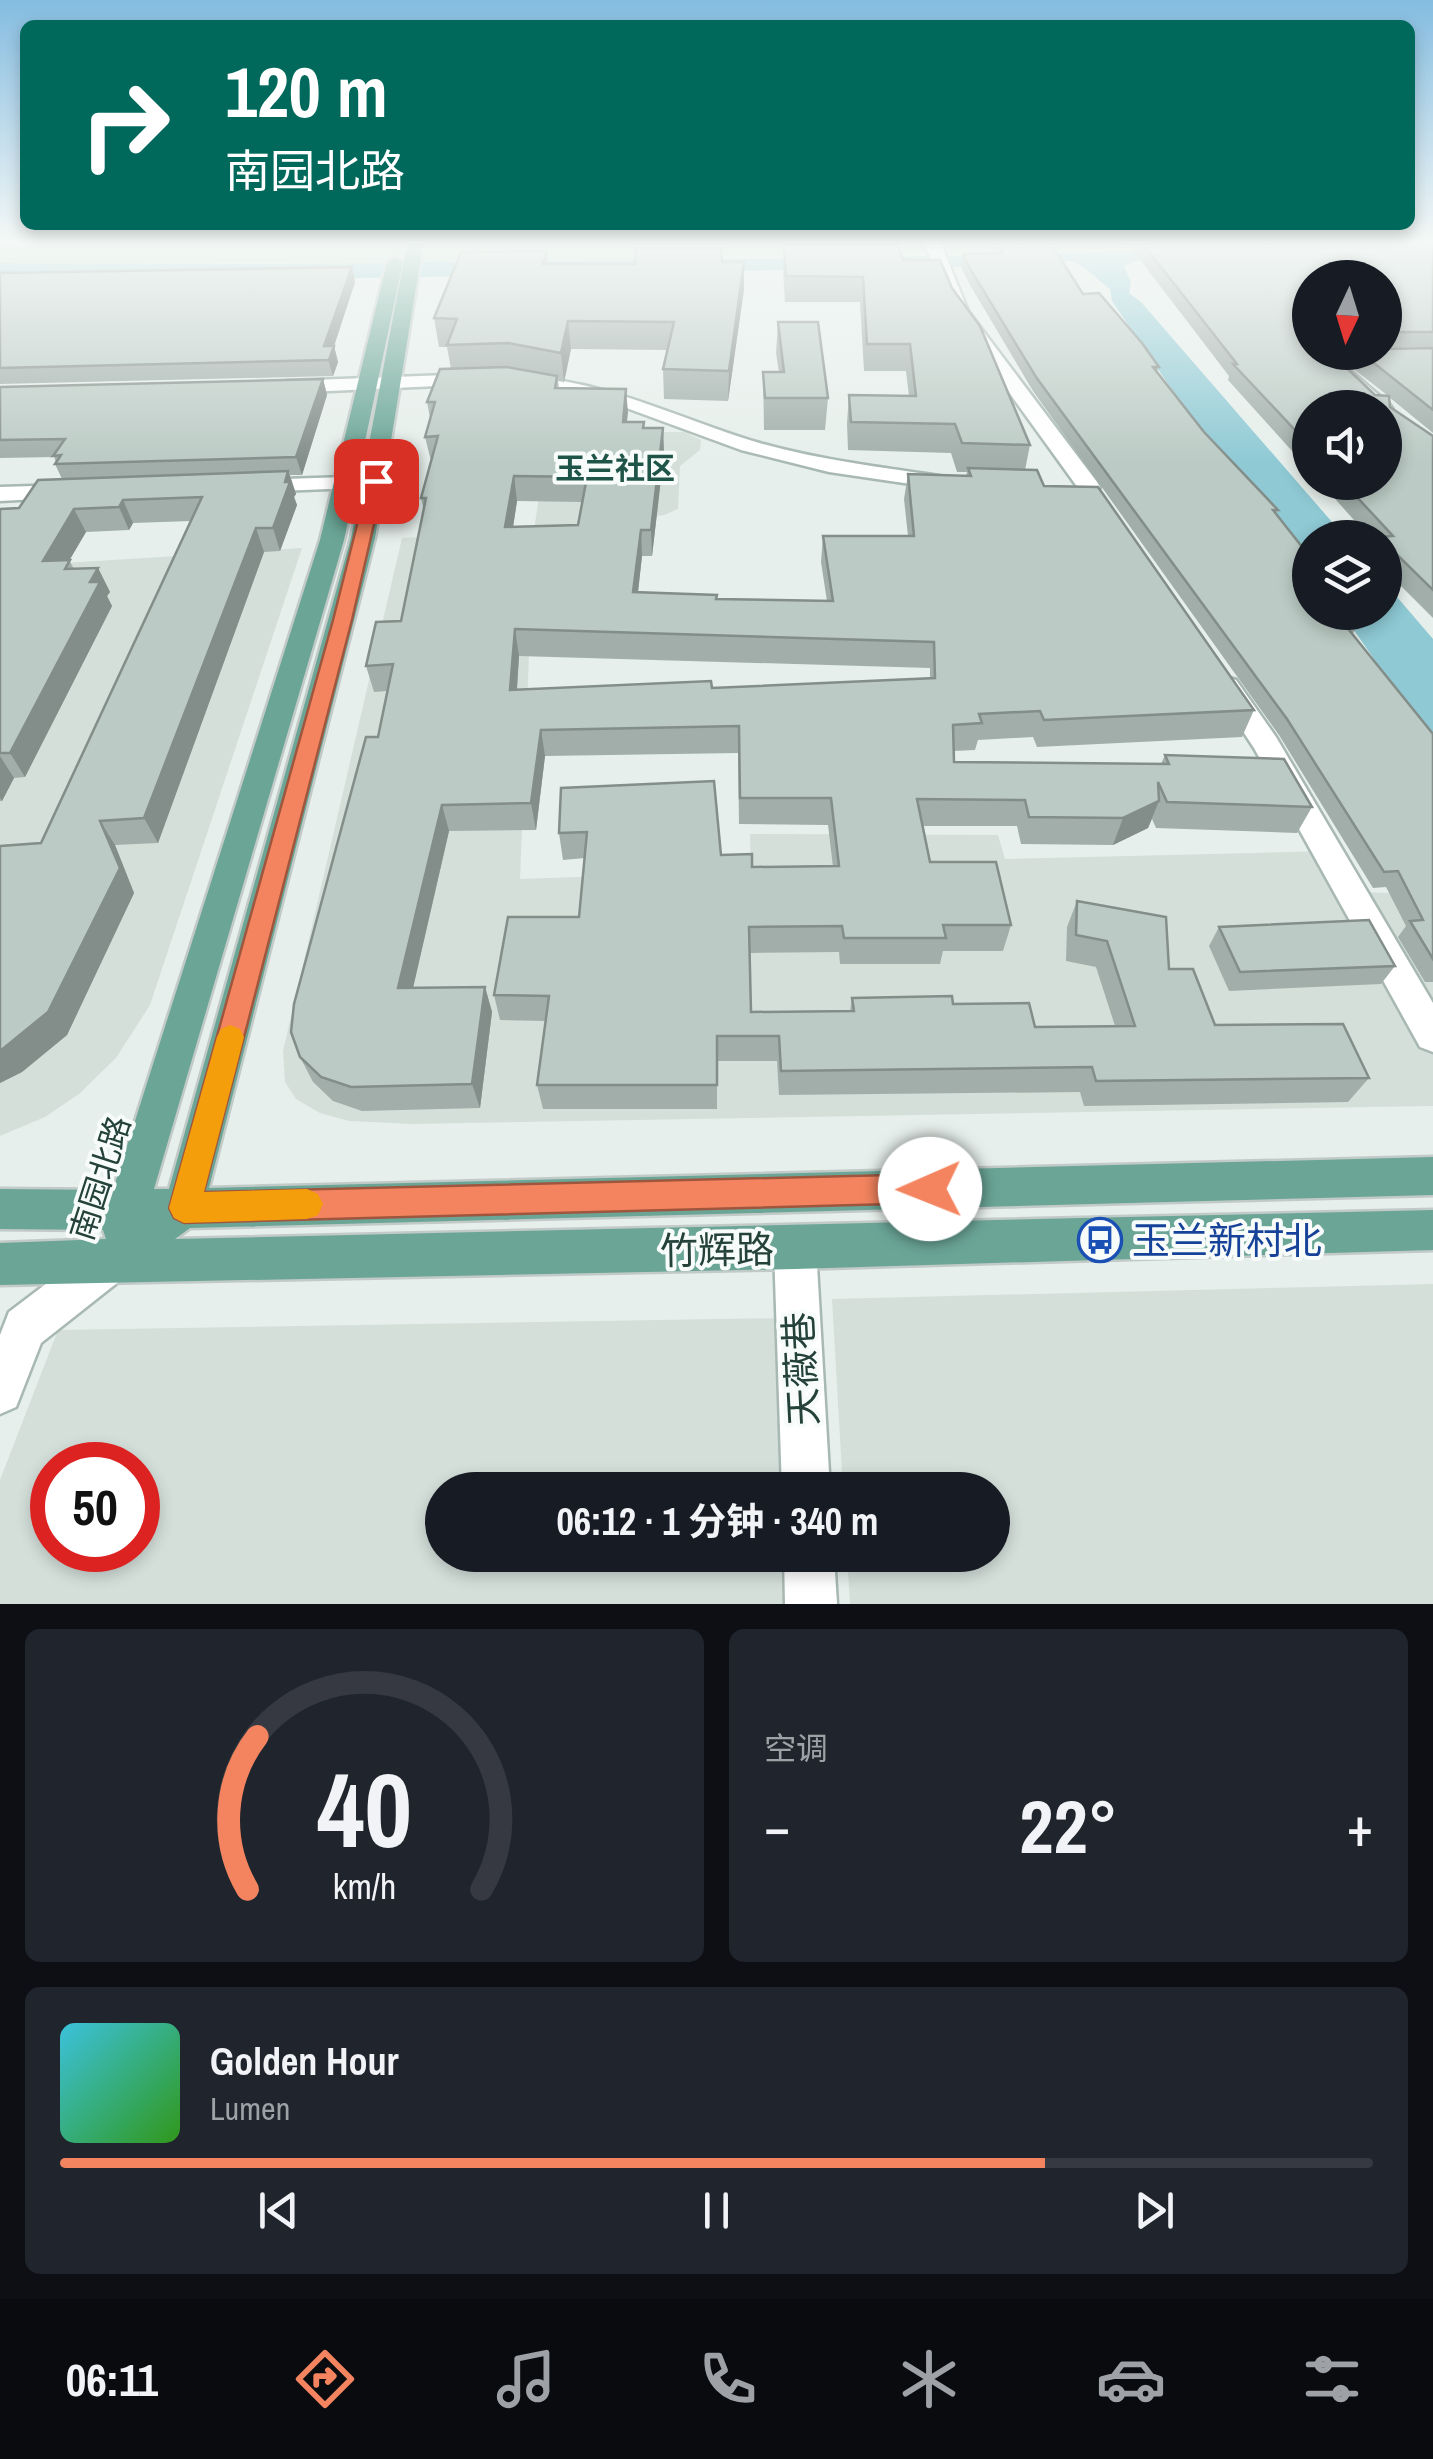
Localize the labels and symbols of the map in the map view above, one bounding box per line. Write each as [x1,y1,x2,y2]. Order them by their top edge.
north arrow [1292,260,1402,370]
pin [334,439,419,524]
district label: 玉兰社区 [555,448,675,488]
street label: 南园北路 [60,1110,140,1246]
position arrow [878,1137,982,1241]
place label: 玉兰新村北 [1132,1215,1322,1266]
bus stop icon: 玉兰新村北 [1077,1217,1123,1263]
street label: 竹辉路 [660,1224,774,1276]
street label: 天薇巷 [773,1311,829,1427]
speed limit sign: 50 [30,1442,160,1572]

